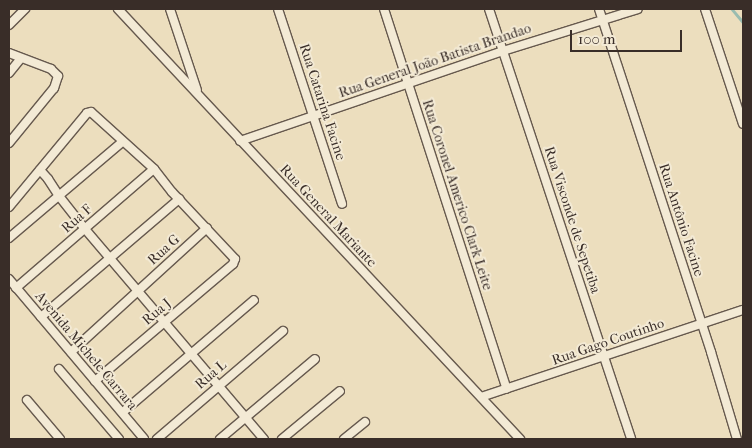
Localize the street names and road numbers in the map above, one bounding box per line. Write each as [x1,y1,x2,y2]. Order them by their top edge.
street label: Rua General João Batista Brandao [337,20,533,102]
street label: Rua Catarina Facine [295,42,349,162]
street label: Rua Coronel Americo Clark Leite [418,98,496,292]
street label: Rua Visconde de Sepetiba [540,144,604,296]
street label: Rua General Mariante [276,161,380,271]
street label: Rua Antônio Facine [655,161,707,279]
street label: Rua F [58,201,96,237]
street label: Rua G [145,231,183,269]
street label: Avenida Michele Carrara [31,288,141,414]
street label: Rua J [139,295,175,329]
street label: Rua Gago Coutinho [550,315,666,369]
street label: Rua L [192,357,230,393]

